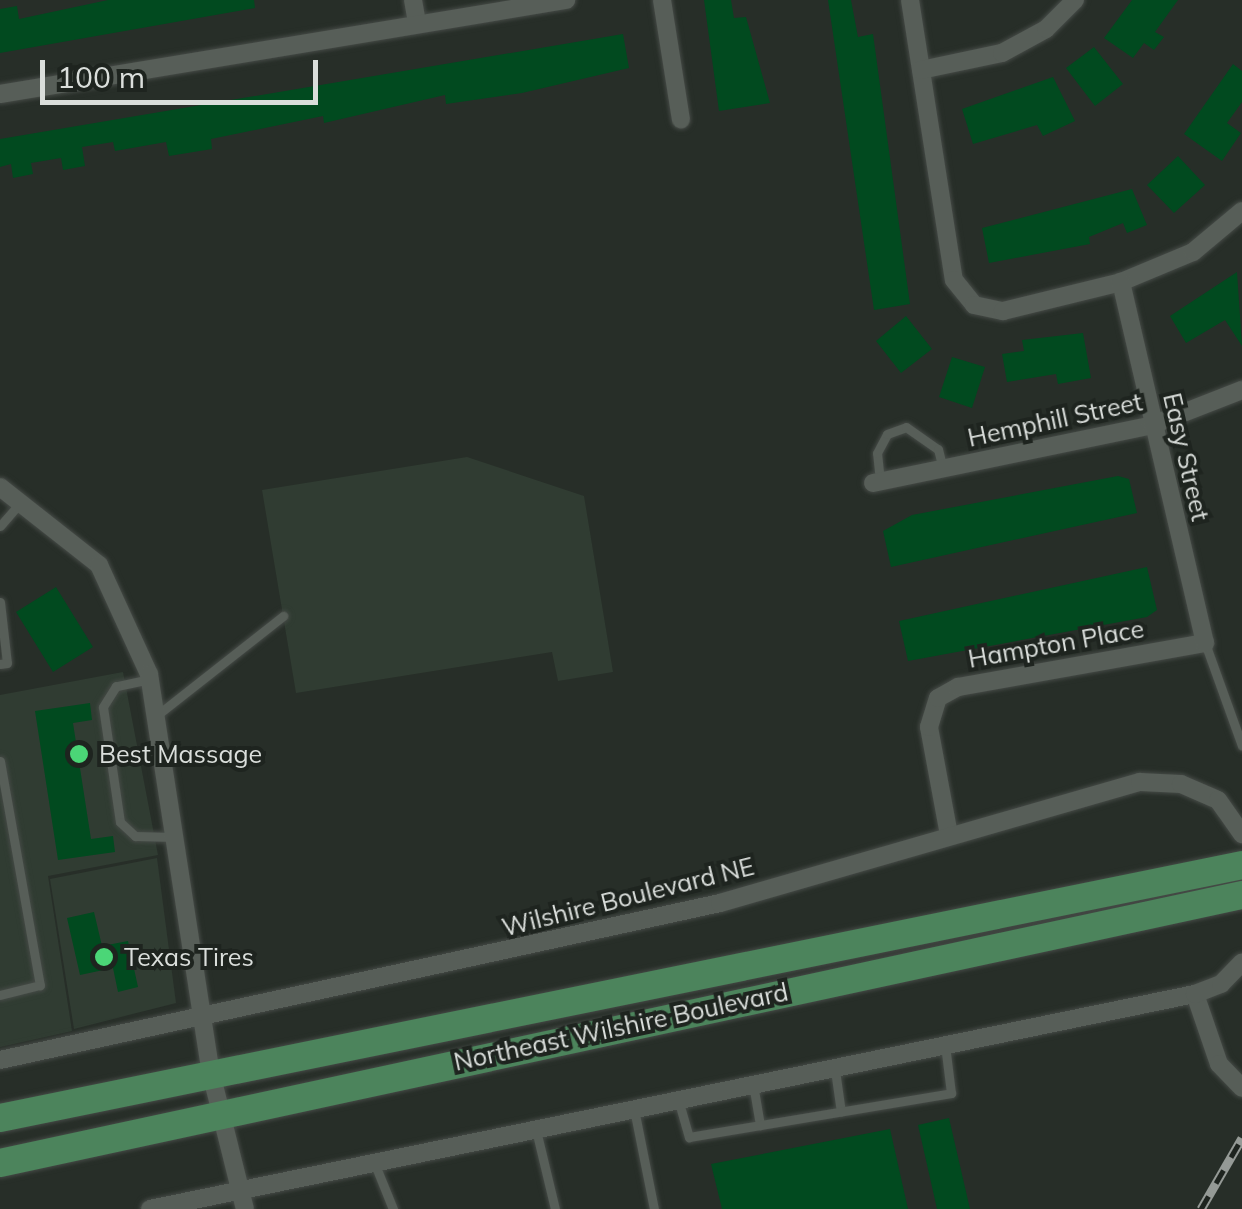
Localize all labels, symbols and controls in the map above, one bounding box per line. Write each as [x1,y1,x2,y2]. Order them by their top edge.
scale bar [45,40,322,102]
text: 100 m [57,58,145,96]
street label: Hemphill Street [965,387,1145,453]
street label: Easy Street [1157,390,1215,524]
street label: Hampton Place [966,614,1146,674]
place label: Best Massage [99,739,262,769]
marker: Best Massage [68,743,90,765]
street label: Wilshire Boulevard NE [499,851,757,943]
place label: Texas Tires [124,942,254,972]
marker: Texas Tires [93,946,115,968]
street label: Northeast Wilshire Boulevard [451,977,791,1077]

